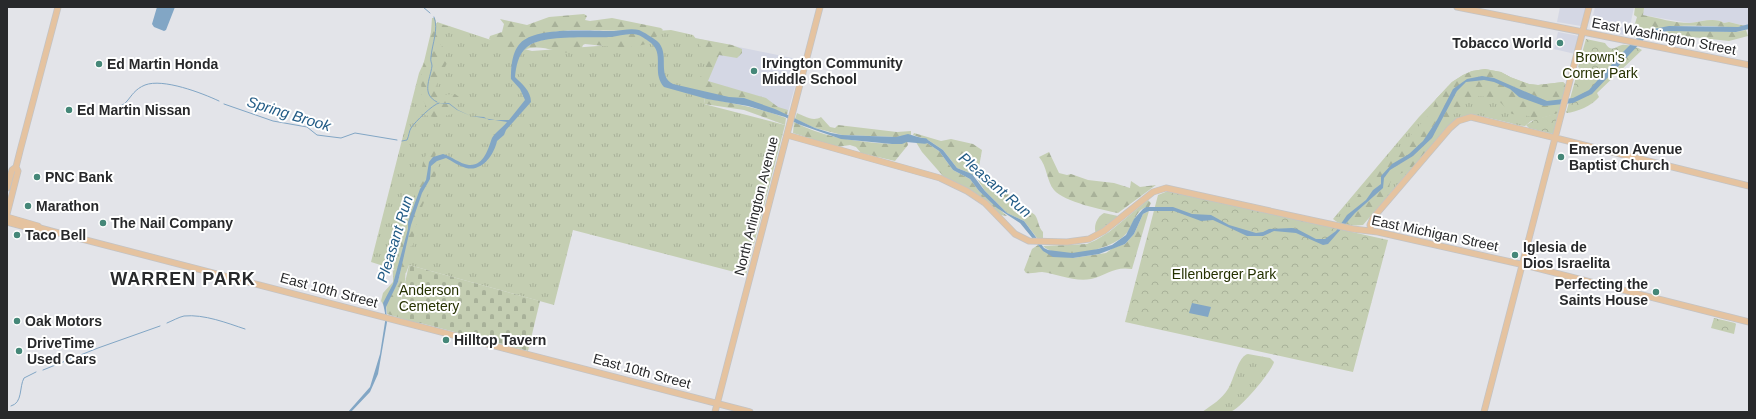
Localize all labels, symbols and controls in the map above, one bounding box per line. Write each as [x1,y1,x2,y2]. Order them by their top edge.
street label: East Washington Street [1591,14,1738,58]
place label: Tobacco World [1452,35,1552,51]
marker: Tobacco World [1555,38,1565,48]
park label: Brown's Corner Park [1562,49,1639,81]
place label: Irvington Community Middle School [762,55,903,87]
place label: Ed Martin Honda [107,56,218,72]
marker: Ed Martin Honda [94,59,104,69]
marker: Irvington Community Middle School [749,66,759,76]
water label: Spring Brook [245,93,335,135]
place label: Ed Martin Nissan [77,102,191,118]
marker: Ed Martin Nissan [64,105,74,115]
street label: North Arlington Avenue [731,135,781,277]
place label: Emerson Avenue Baptist Church [1569,141,1683,173]
water label: Pleasant Run [956,149,1035,221]
marker: Emerson Avenue Baptist Church [1556,152,1566,162]
place label: PNC Bank [45,169,113,185]
marker: PNC Bank [32,172,42,182]
water label: Pleasant Run [373,193,416,284]
place label: Marathon [36,198,99,214]
marker: Marathon [23,201,33,211]
street label: East Michigan Street [1370,212,1500,254]
place label: The Nail Company [111,215,233,231]
marker: The Nail Company [98,218,108,228]
place label: Taco Bell [25,227,86,243]
marker: Taco Bell [12,230,22,240]
place label: Iglesia de Dios Israelita [1523,239,1610,271]
marker: Iglesia de Dios Israelita [1510,250,1520,260]
park label: Ellenberger Park [1172,266,1277,282]
district label: WARREN PARK [110,269,256,289]
street label: East 10th Street [278,269,380,311]
place label: Perfecting the Saints House [1555,276,1648,308]
park label: Anderson Cemetery [399,282,459,314]
marker: Perfecting the Saints House [1651,287,1661,297]
place label: Oak Motors [25,313,102,329]
marker: Oak Motors [12,316,22,326]
place label: Hilltop Tavern [454,332,546,348]
place label: DriveTime Used Cars [27,335,96,367]
marker: Hilltop Tavern [441,335,451,345]
marker: DriveTime Used Cars [14,346,24,356]
street label: East 10th Street [591,350,693,392]

